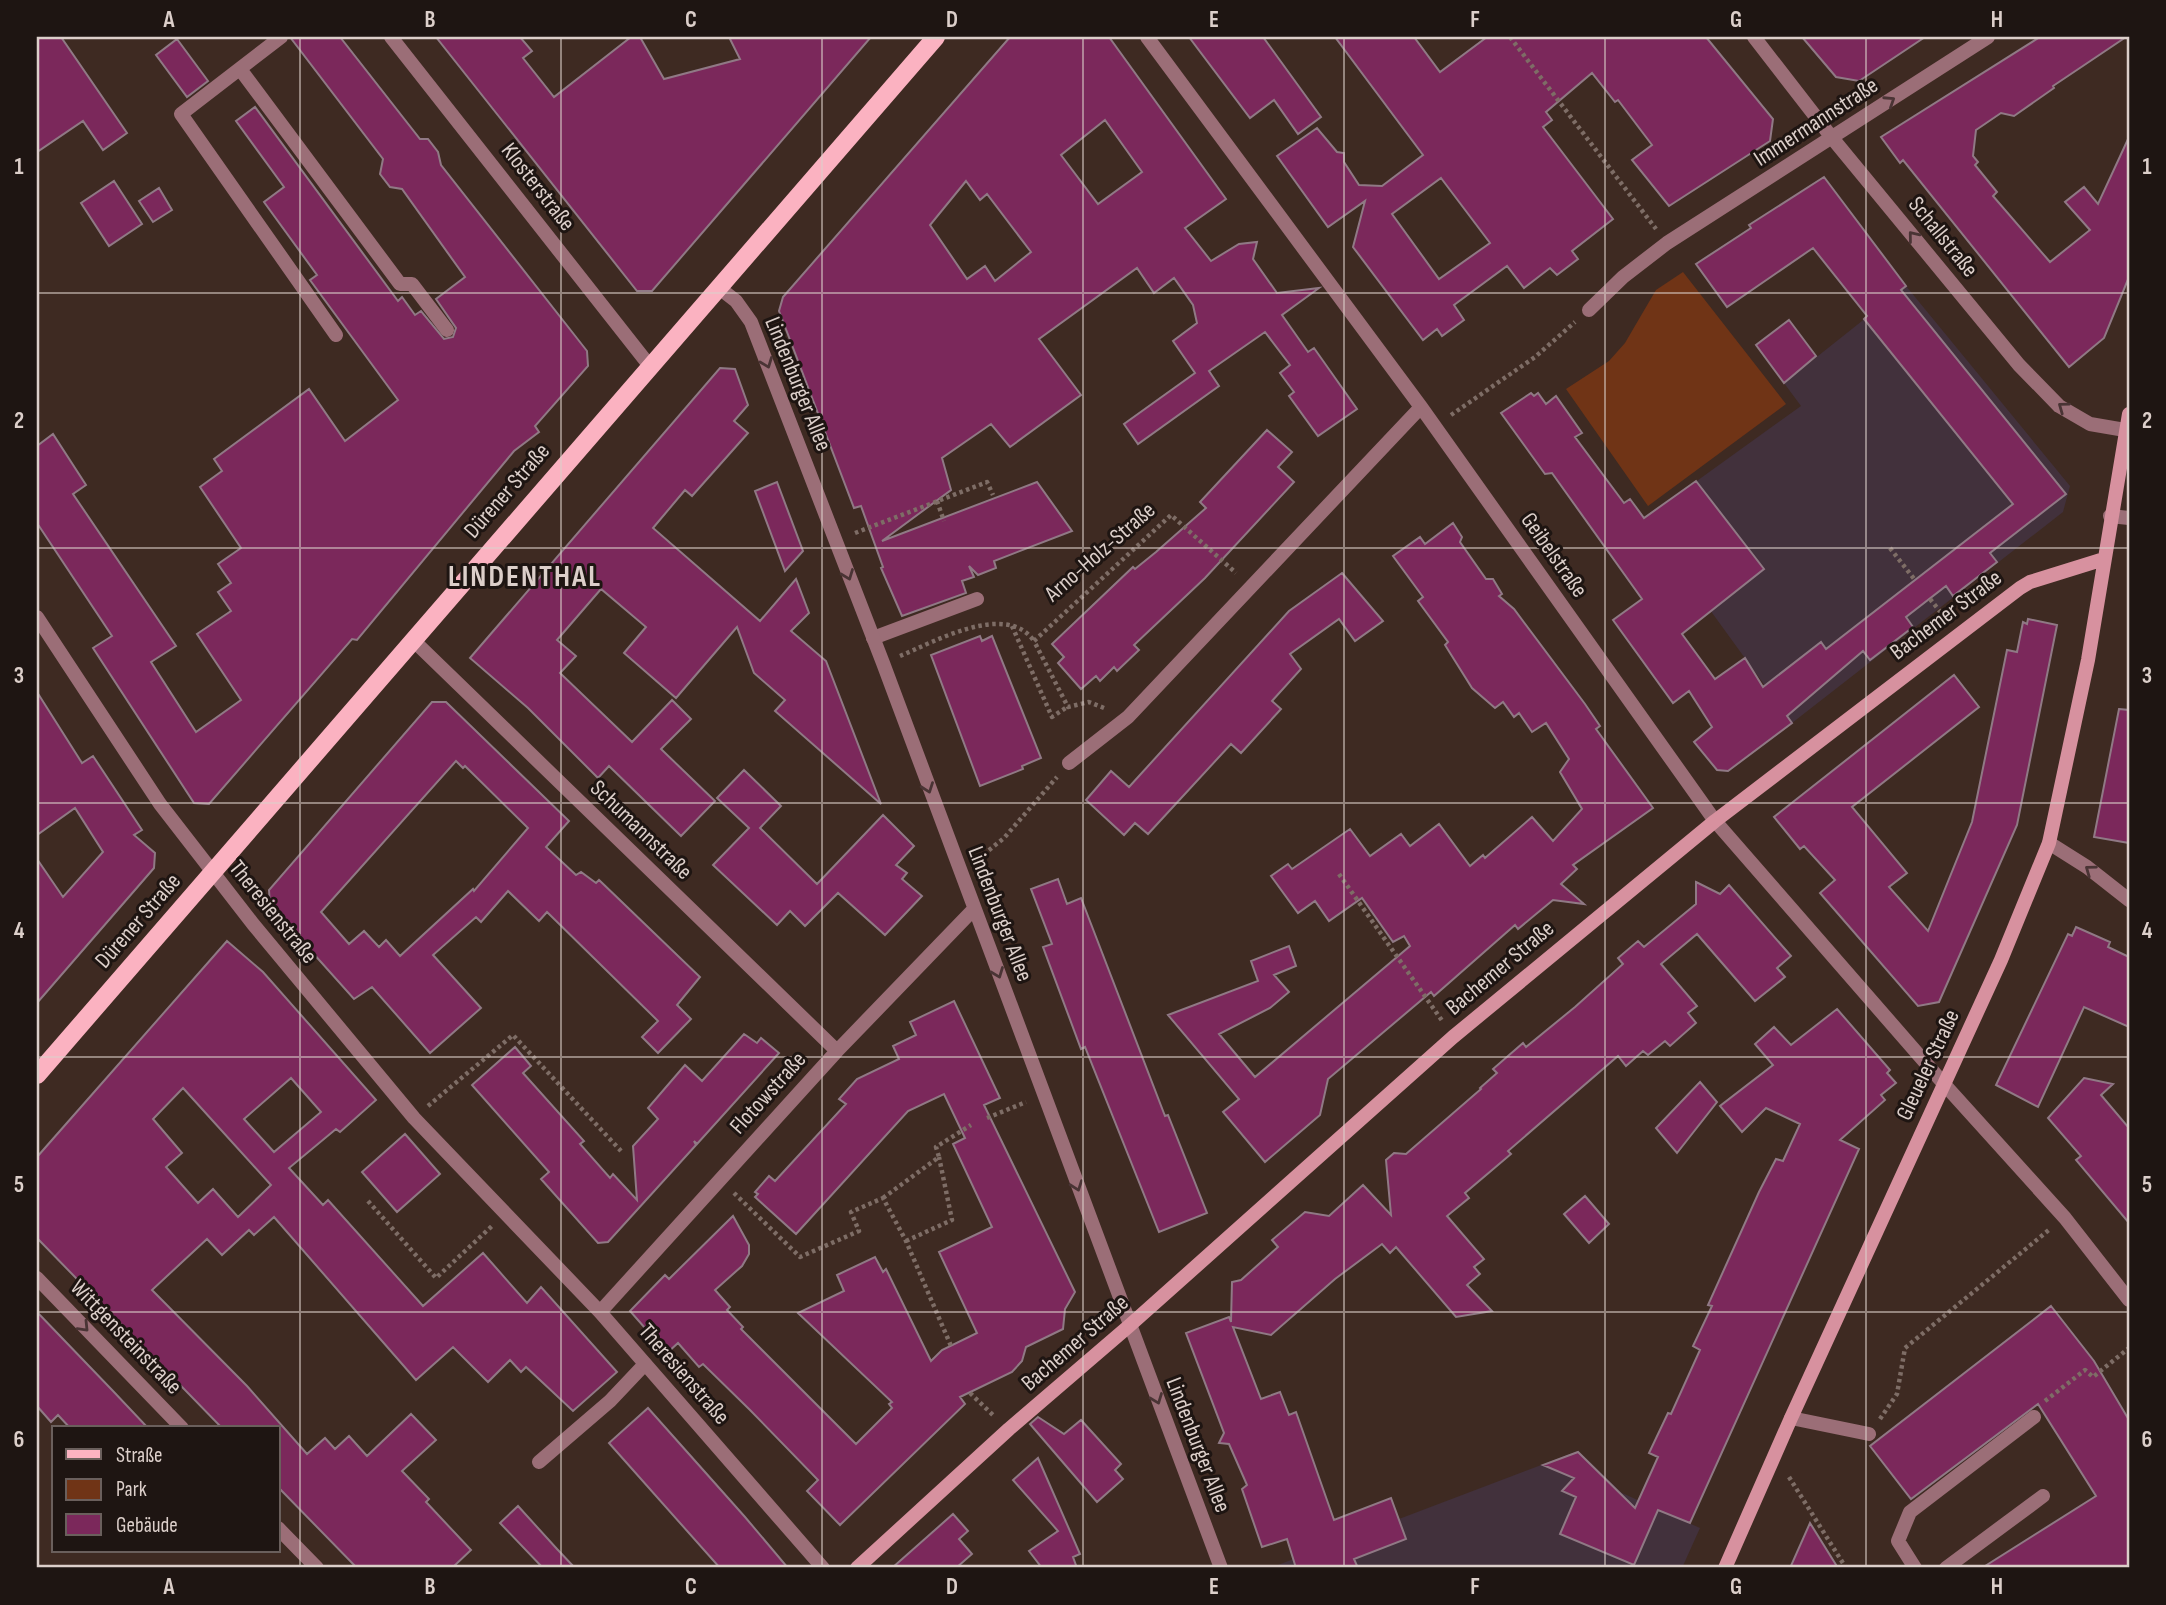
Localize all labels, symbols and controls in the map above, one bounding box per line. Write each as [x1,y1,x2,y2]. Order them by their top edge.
text: A [163,6,176,34]
text: B [425,6,436,34]
text: C [685,6,697,34]
text: D [946,6,958,34]
text: E [1209,6,1219,34]
text: F [1470,6,1480,34]
text: G [1730,6,1742,34]
text: H [1991,6,2003,34]
street label: Immermannstraße [1749,71,1883,173]
one-way arrow [1882,97,1895,110]
street label: Klosterstraße [495,137,581,237]
text: 1 [14,153,24,181]
text: 1 [2142,153,2152,181]
street label: Schallstraße [1902,191,1984,283]
one-way arrow [1908,231,1921,243]
street label: Lindenburger Allee [758,313,838,455]
one-way arrow [758,356,772,368]
one-way arrow [2058,402,2070,415]
text: 2 [14,407,24,435]
text: 2 [2142,407,2152,435]
street label: Dürener Straße [458,438,556,544]
street label: Arno-Holz-Straße [1038,496,1161,608]
street label: Geibelstraße [1515,507,1593,603]
district label: LINDENTHAL [448,559,602,595]
street label: Bachemer Straße [1885,564,2007,666]
one-way arrow [840,569,854,581]
text: 3 [14,662,24,690]
text: 3 [2142,662,2152,690]
street label: Schumannstraße [584,774,698,886]
one-way arrow [920,782,934,794]
street label: Lindenburger Allee [961,843,1039,985]
street label: Theresienstraße [223,855,323,969]
one-way arrow [2086,866,2098,879]
street label: Dürener Straße [89,868,187,974]
street label: Bachemer Straße [1440,915,1560,1021]
text: 4 [14,917,25,945]
text: 4 [2142,917,2153,945]
one-way arrow [990,966,1004,979]
street label: Gleueler Straße [1890,1005,1966,1125]
street label: Flotowstraße [724,1046,812,1140]
text: 5 [14,1171,24,1199]
text: 5 [2142,1171,2152,1199]
one-way arrow [1069,1180,1083,1192]
street label: Wittgensteinstraße [64,1274,188,1400]
street label: Bachemer Straße [1016,1289,1134,1397]
one-way arrow [76,1318,89,1331]
street label: Theresienstraße [633,1318,735,1430]
street label: Lindenburger Allee [1159,1374,1237,1516]
one-way arrow [1149,1393,1163,1405]
text: 6 [14,1426,24,1454]
legend [52,1426,280,1552]
text: 6 [2142,1426,2152,1454]
text: Straße [116,1443,162,1468]
text: Park [116,1477,147,1502]
text: Gebäude [116,1513,178,1538]
text: A [163,1573,176,1601]
text: B [425,1573,436,1601]
text: C [685,1573,697,1601]
text: D [946,1573,958,1601]
text: E [1209,1573,1219,1601]
text: F [1470,1573,1480,1601]
text: G [1730,1573,1742,1601]
text: H [1991,1573,2003,1601]

